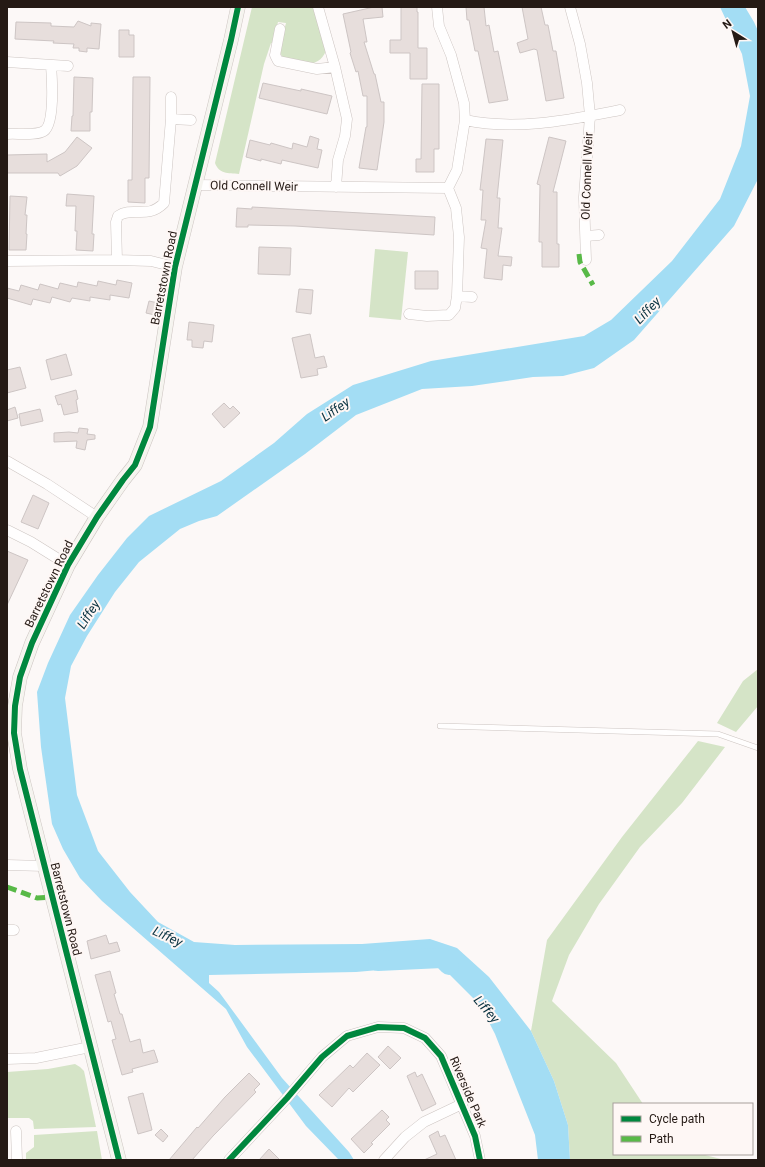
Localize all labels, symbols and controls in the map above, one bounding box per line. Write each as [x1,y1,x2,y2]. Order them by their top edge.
north arrow [713,12,753,52]
text: N [720,17,734,32]
street label: Old Connell Weir [578,132,596,220]
street label: Old Connell Weir [210,178,298,194]
street label: Barretstown Road [148,230,180,326]
water label: Liffey [631,293,664,327]
water label: Liffey [318,394,353,424]
street label: Barretstown Road [22,538,76,630]
water label: Liffey [74,596,104,631]
street label: Barretstown Road [48,861,84,957]
water label: Liffey [151,923,186,950]
water label: Liffey [471,993,503,1027]
street label: Riverside Park [447,1054,490,1130]
legend [613,1103,753,1155]
text: Cycle path [649,1112,705,1126]
text: Path [649,1132,674,1146]

